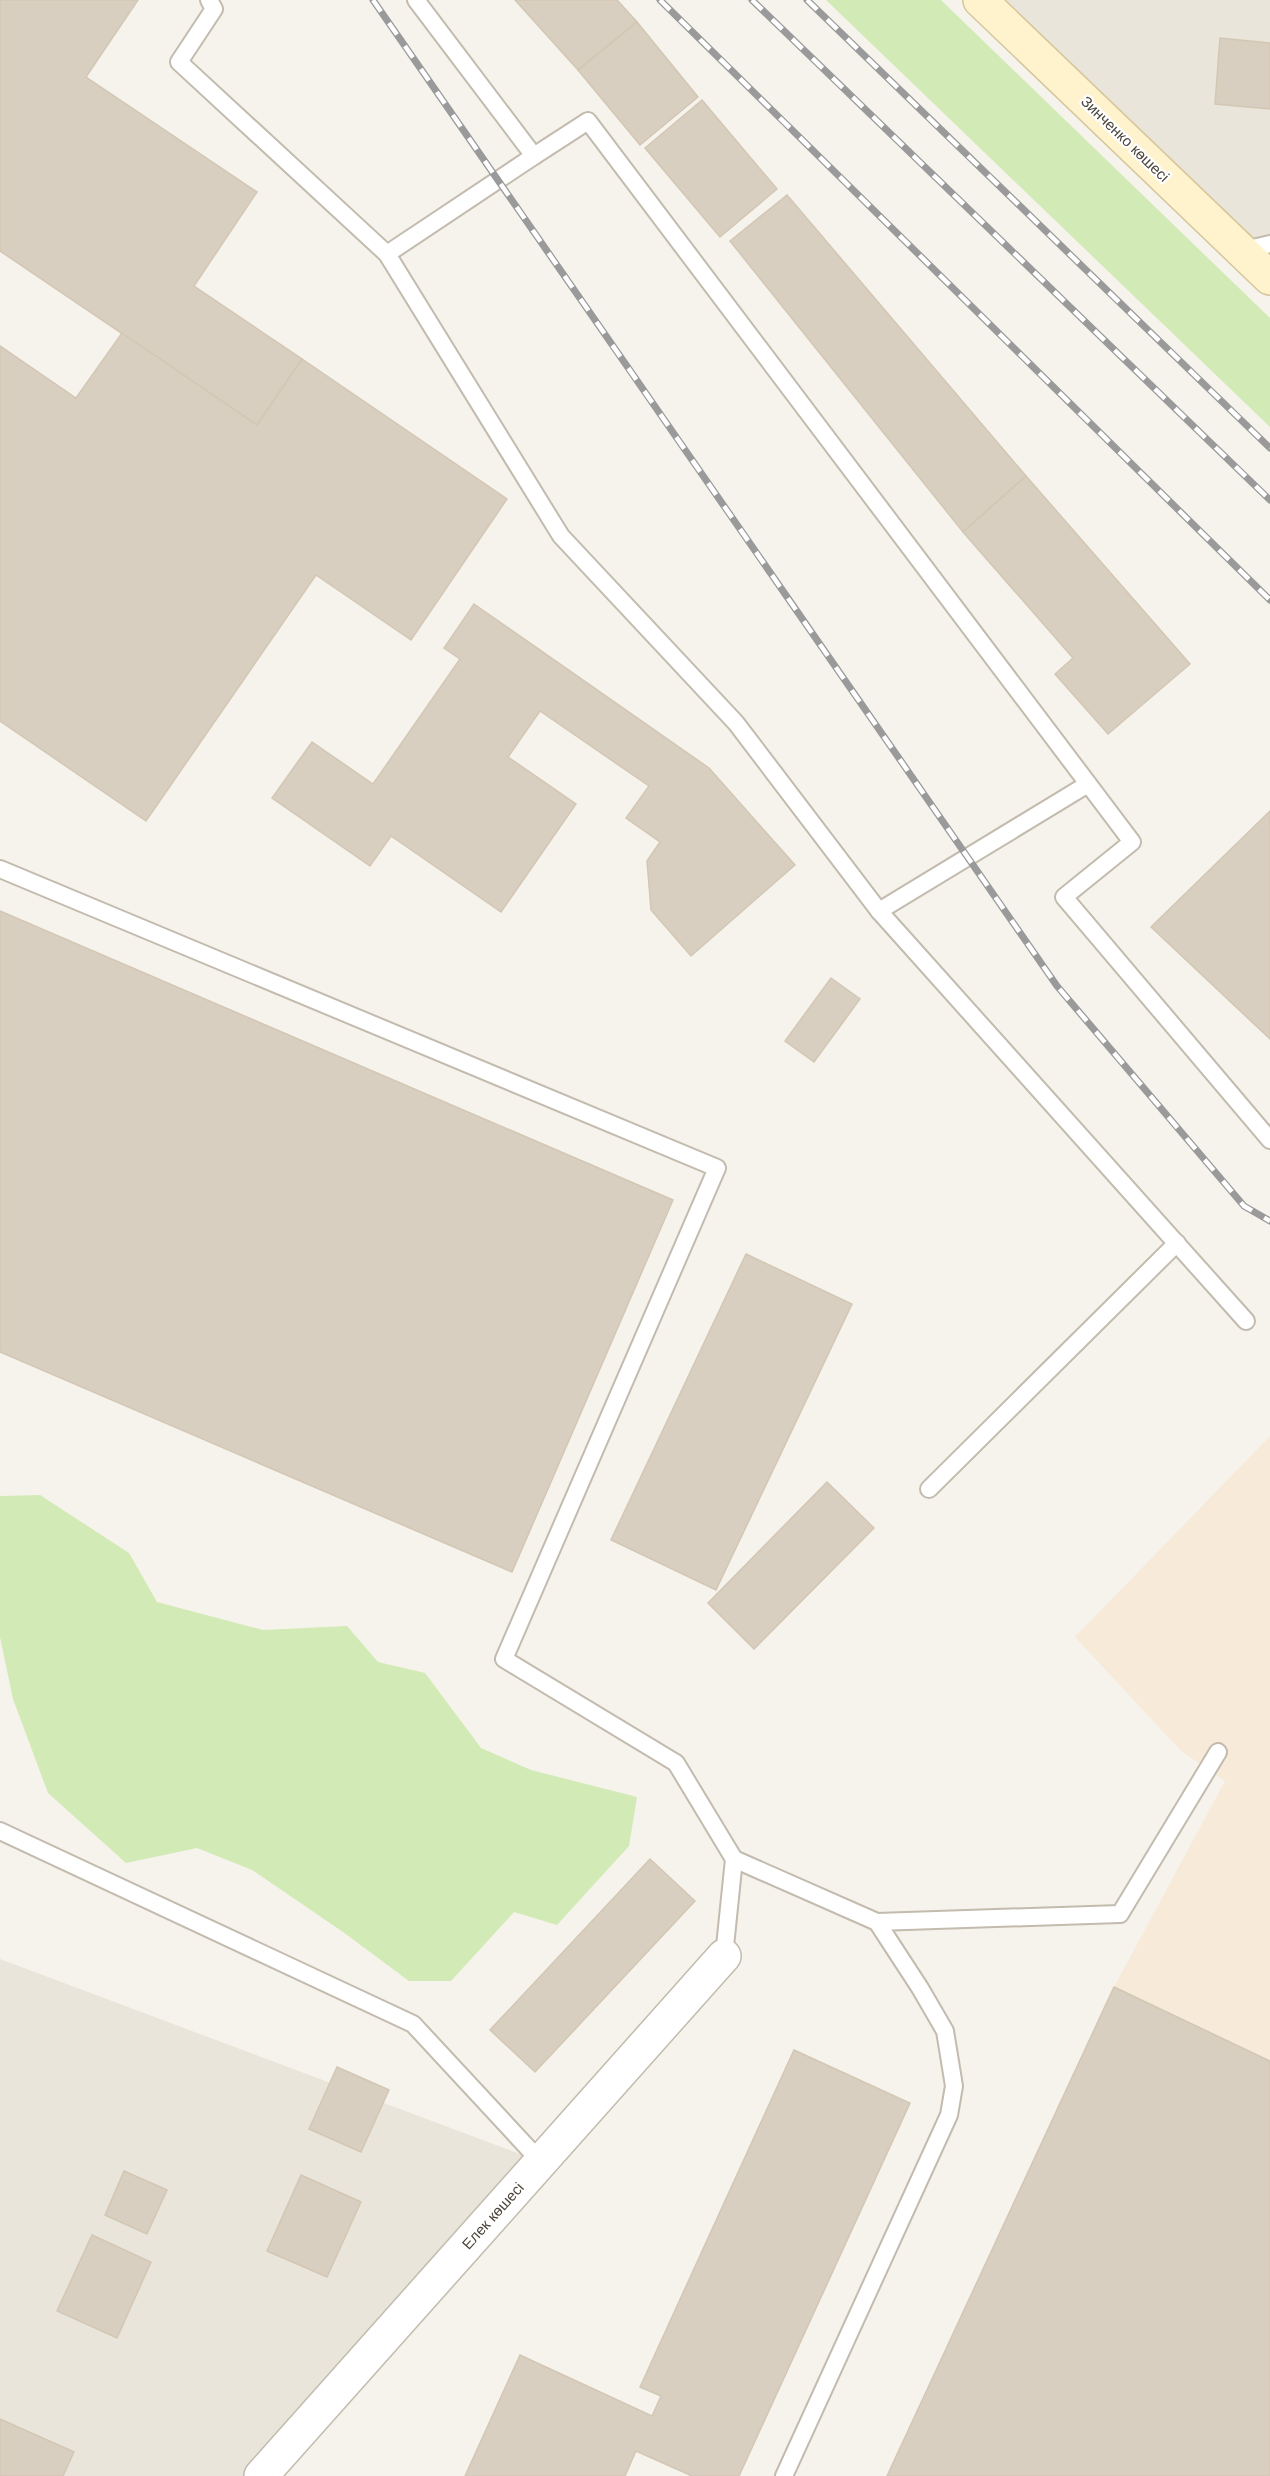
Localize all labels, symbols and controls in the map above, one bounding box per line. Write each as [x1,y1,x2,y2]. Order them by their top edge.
street label: Зинченко көшесі [1078,92,1173,185]
street label: Елек көшесі [458,2179,527,2253]

